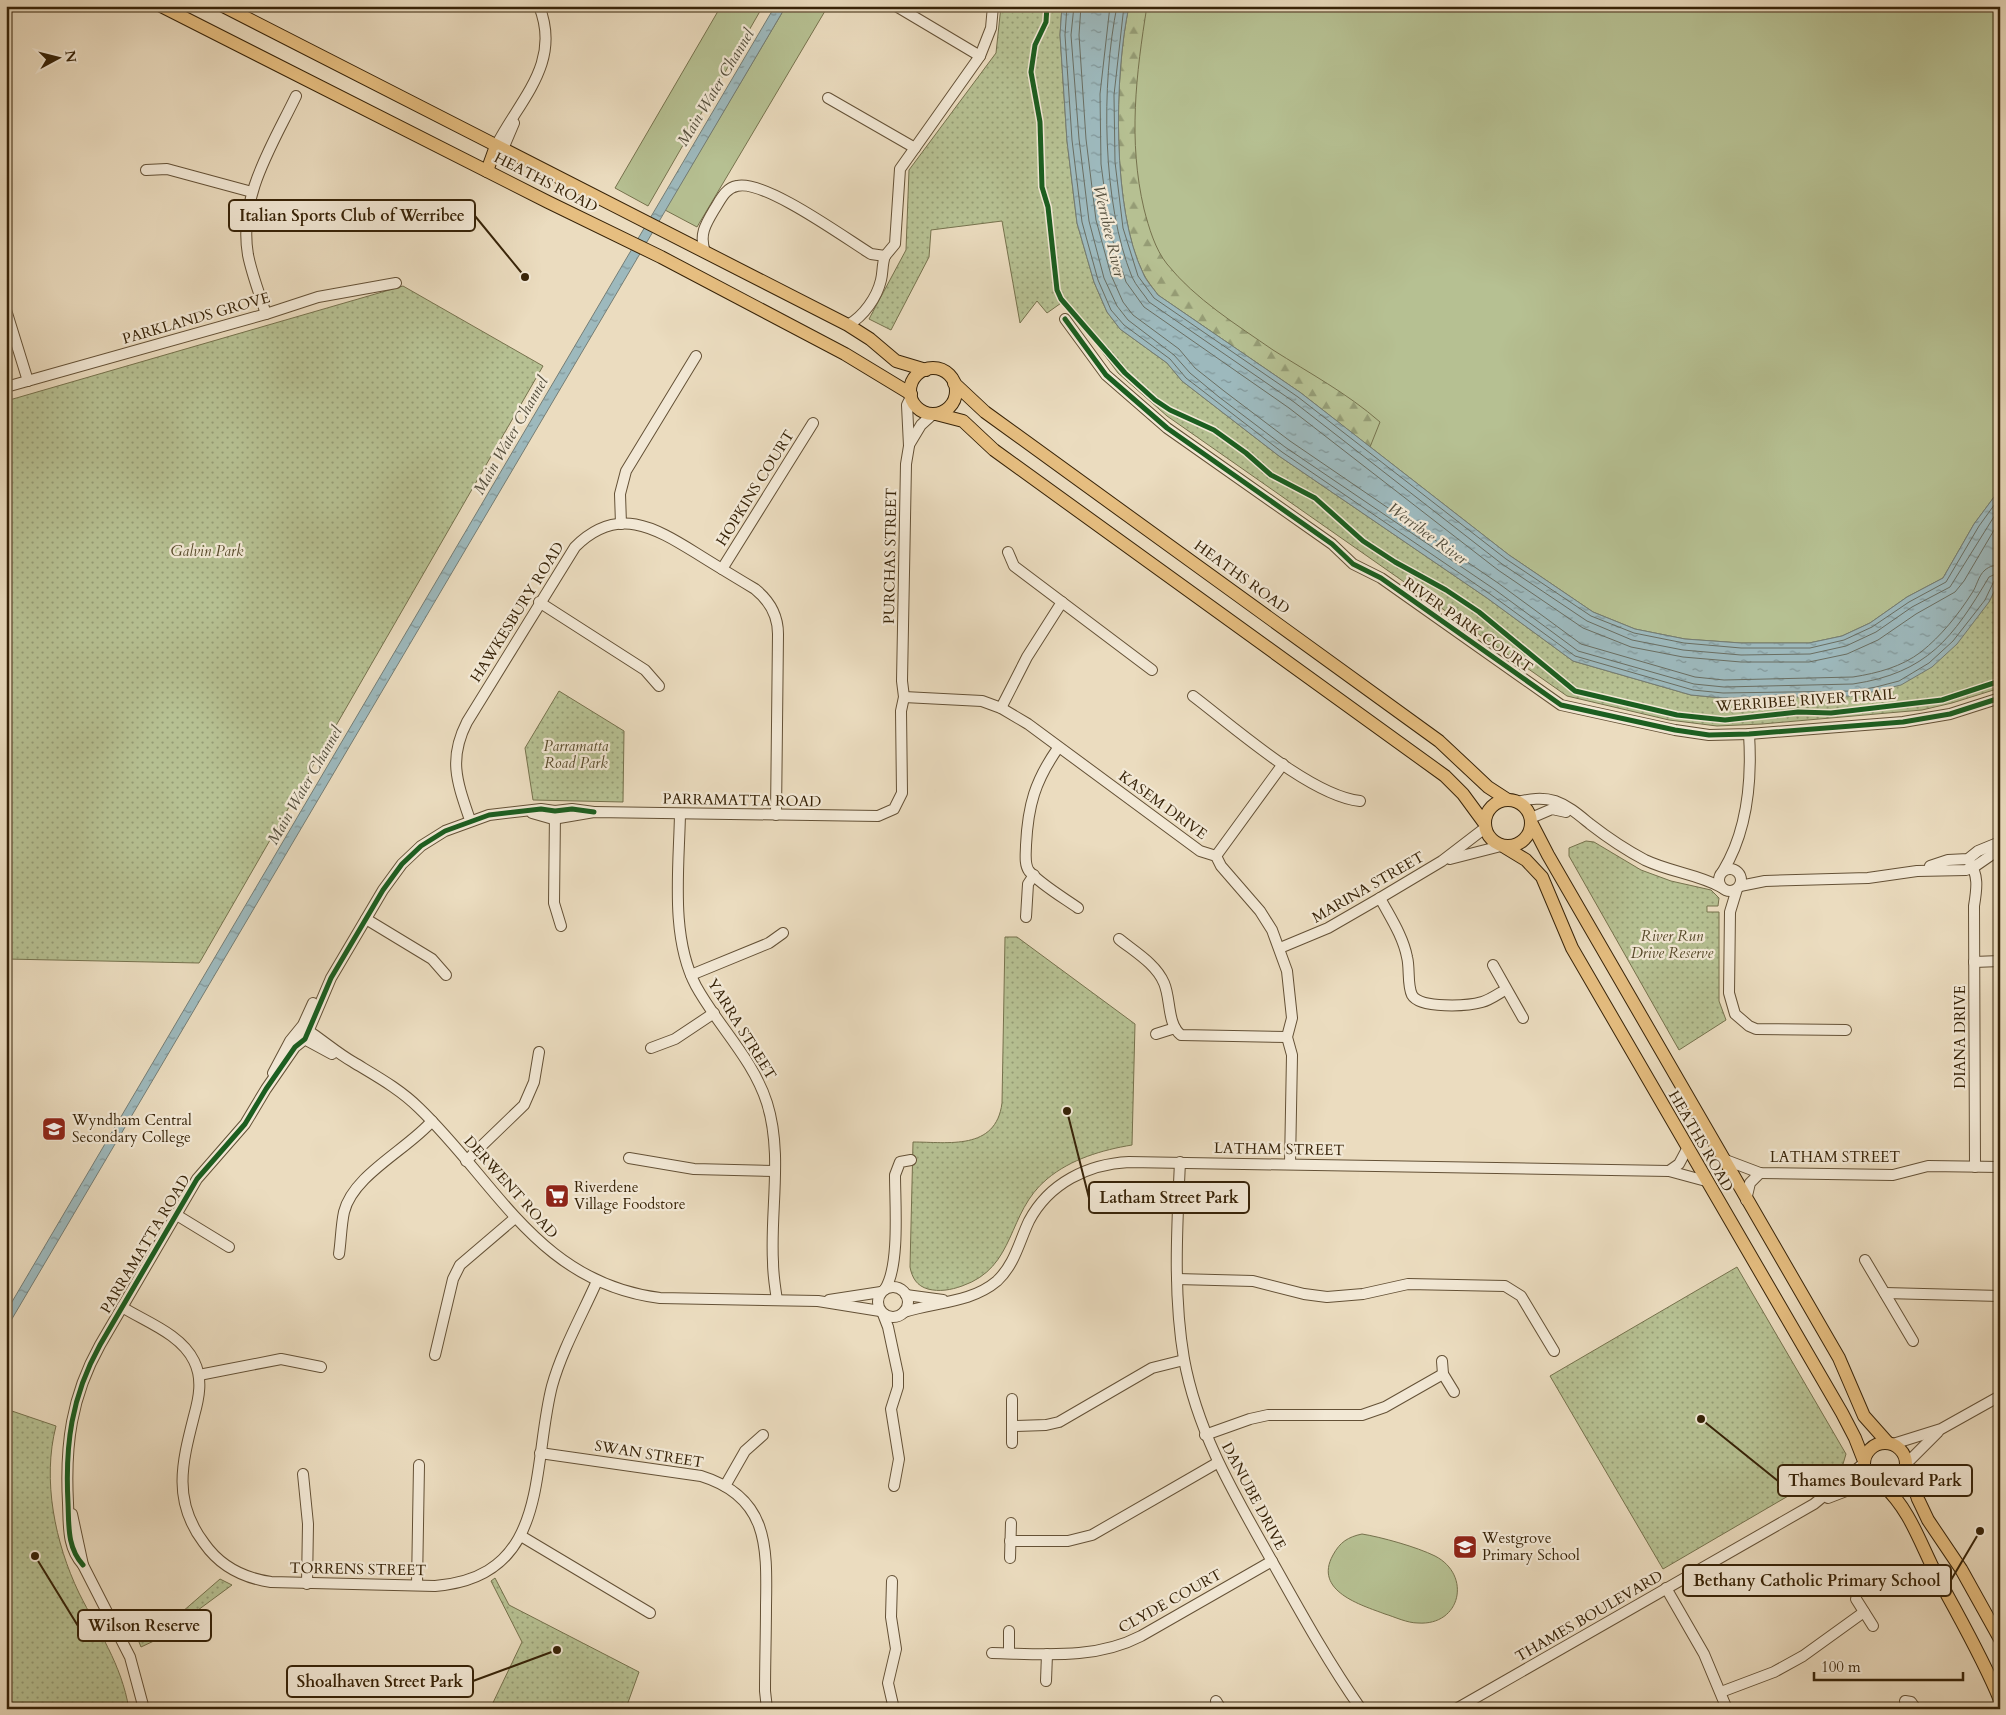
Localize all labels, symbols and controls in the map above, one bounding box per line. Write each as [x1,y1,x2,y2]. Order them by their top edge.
water label: Main Water Channel [672,24,760,150]
north arrow [32,32,82,82]
text: N [60,49,81,64]
street label: HEATHS ROAD [491,147,601,217]
water label: Werribee River [1088,183,1130,280]
callout: Italian Sports Club of Werribee [229,200,475,231]
text: Italian Sports Club of Werribee [239,205,465,227]
street label: PARKLANDS GROVE [120,287,272,349]
water label: Main Water Channel [468,372,554,499]
street label: HOPKINS COURT [711,426,799,550]
street label: PURCHAS STREET [879,488,901,624]
water label: Werribee River [1383,497,1472,571]
street label: HEATHS ROAD [1190,535,1294,619]
street label: HAWKESBURY ROAD [466,538,568,686]
park label: Galvin Park [171,541,244,561]
street label: RIVER PARK COURT [1399,573,1537,677]
street label: WERRIBEE RIVER TRAIL [1714,684,1898,716]
water label: Main Water Channel [262,722,348,849]
park label: Parramatta Road Park [544,736,609,773]
street label: KASEM DRIVE [1115,766,1211,844]
street label: PARRAMATTA ROAD [662,789,822,811]
street label: MARINA STREET [1308,847,1428,927]
park label: River Run Drive Reserve [1631,926,1713,963]
street label: YARRA STREET [703,975,781,1083]
street label: DIANA DRIVE [1950,985,1970,1089]
street label: HEATHS ROAD [1664,1087,1738,1195]
place label: Wyndham Central Secondary College [71,1110,192,1147]
school or university icon: Wyndham Central Secondary College [41,1116,67,1142]
street label: DERWENT ROAD [460,1131,562,1243]
street label: LATHAM STREET [1214,1138,1344,1160]
street label: LATHAM STREET [1770,1147,1900,1167]
street label: PARRAMATTA ROAD [96,1171,194,1317]
place label: Riverdene Village Foodstore [574,1177,686,1214]
callout: Latham Street Park [1089,1182,1249,1213]
supermarket icon: Riverdene Village Foodstore [544,1183,570,1209]
text: Latham Street Park [1099,1187,1239,1209]
street label: SWAN STREET [593,1436,705,1472]
street label: DANUBE DRIVE [1217,1439,1291,1553]
callout: Thames Boulevard Park [1778,1465,1972,1496]
text: Thames Boulevard Park [1788,1470,1962,1492]
place label: Westgrove Primary School [1481,1528,1580,1565]
school or university icon: Westgrove Primary School [1452,1534,1478,1560]
street label: TORRENS STREET [289,1558,427,1580]
street label: CLYDE COURT [1115,1564,1225,1638]
callout: Bethany Catholic Primary School [1683,1565,1951,1596]
street label: THAMES BOULEVARD [1512,1566,1666,1666]
text: Bethany Catholic Primary School [1693,1570,1941,1592]
callout: Wilson Reserve [78,1610,211,1641]
text: Wilson Reserve [87,1615,200,1637]
scale bar [1814,1650,1962,1682]
text: 100 m [1821,1657,1861,1677]
callout: Shoalhaven Street Park [287,1666,473,1697]
text: Shoalhaven Street Park [297,1671,463,1693]

